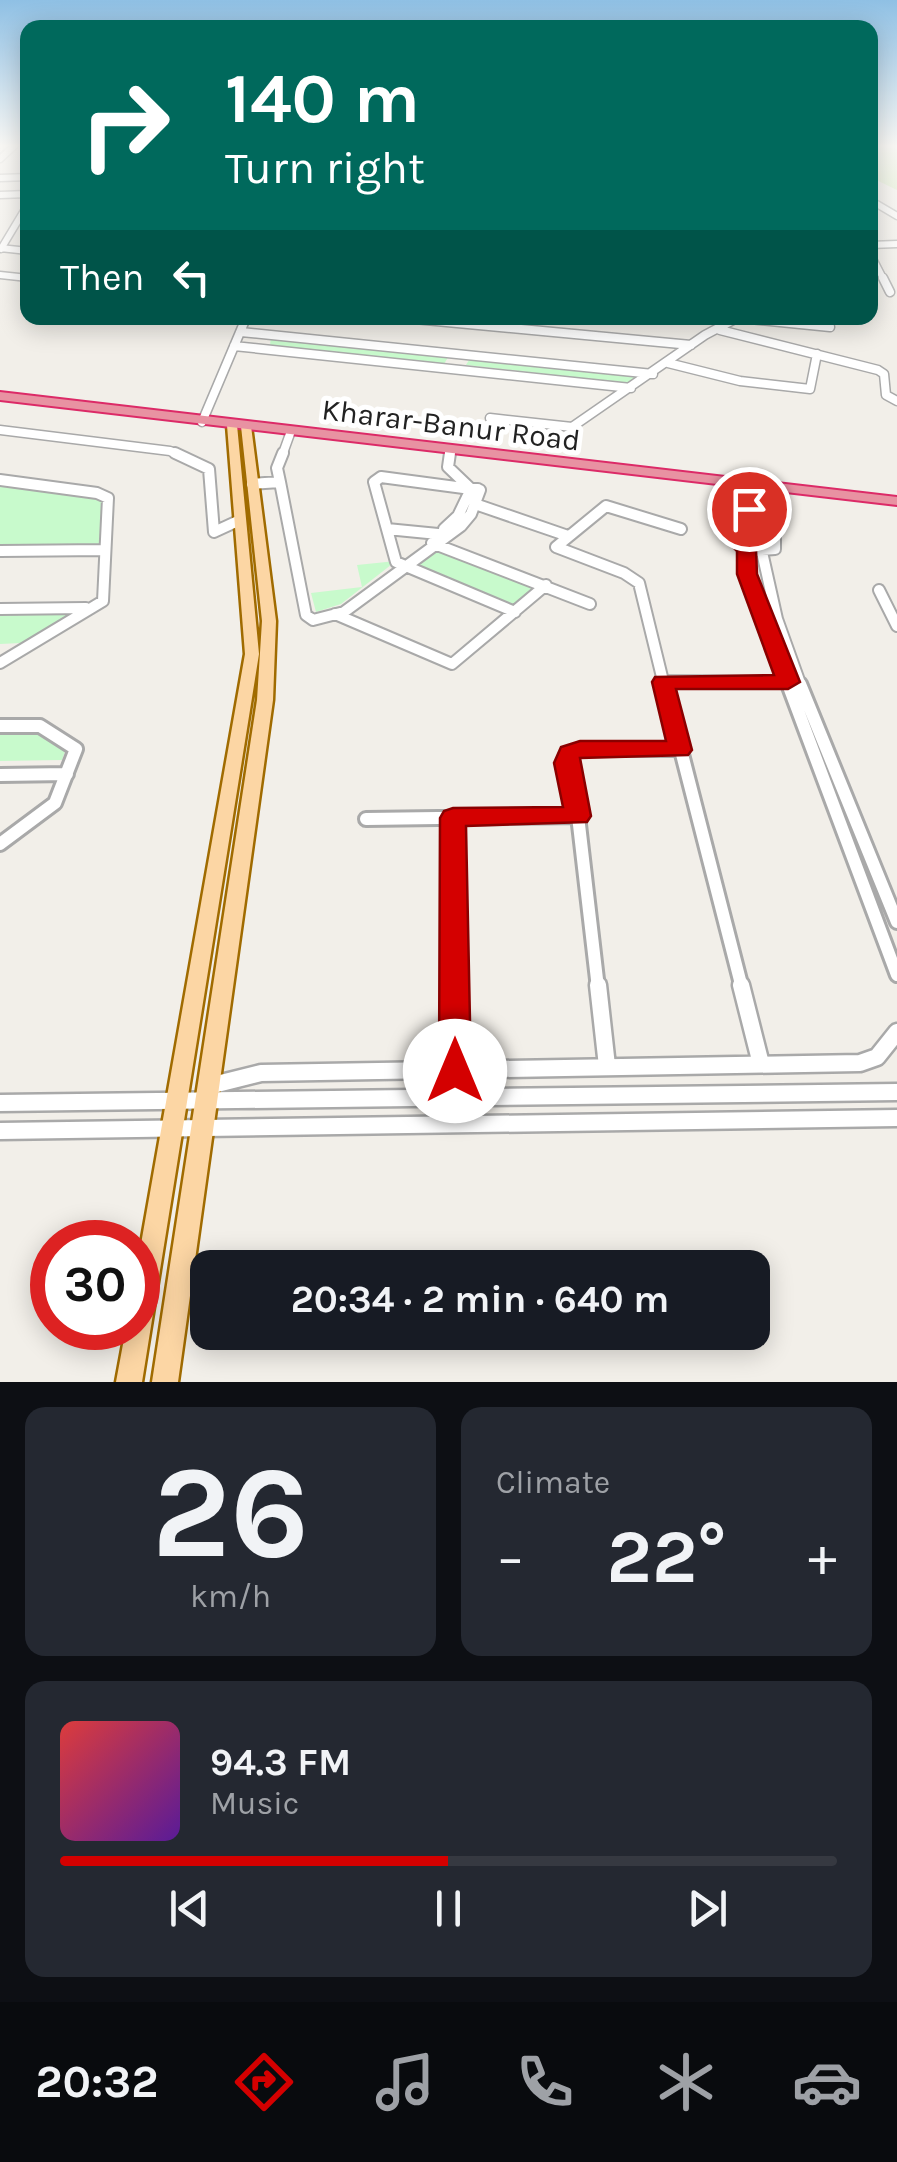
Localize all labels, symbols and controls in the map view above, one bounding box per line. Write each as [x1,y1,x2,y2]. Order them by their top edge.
text: 140 m [225,58,420,140]
icon: right [60,60,190,190]
text: Turn right [225,142,425,194]
icon: left [164,250,219,305]
text: Then [60,255,144,300]
street label: Kharar-Banur Road [320,391,582,459]
pin [707,467,792,552]
icon: arrive [722,482,777,537]
position arrow [403,1019,507,1123]
speed limit sign: 30 [30,1220,160,1350]
text: 20:34 · 2 min · 640 m [291,1277,669,1322]
text: 26 [152,1437,309,1589]
text: Climate [496,1464,610,1501]
text: 22° [607,1513,726,1601]
text: − [496,1525,525,1589]
text: + [808,1525,837,1589]
text: km/h [190,1578,271,1615]
text: 94.3 FM [210,1740,351,1785]
text: Music [210,1785,299,1822]
icon: previous [162,1881,217,1936]
icon: pause [421,1881,476,1936]
icon: next [680,1881,735,1936]
icon: directions [229,2047,299,2117]
icon: music [370,2047,440,2117]
icon: phone [510,2047,580,2117]
icon: climate [651,2047,721,2117]
icon: car [792,2047,862,2117]
text: 20:32 [35,2056,158,2108]

